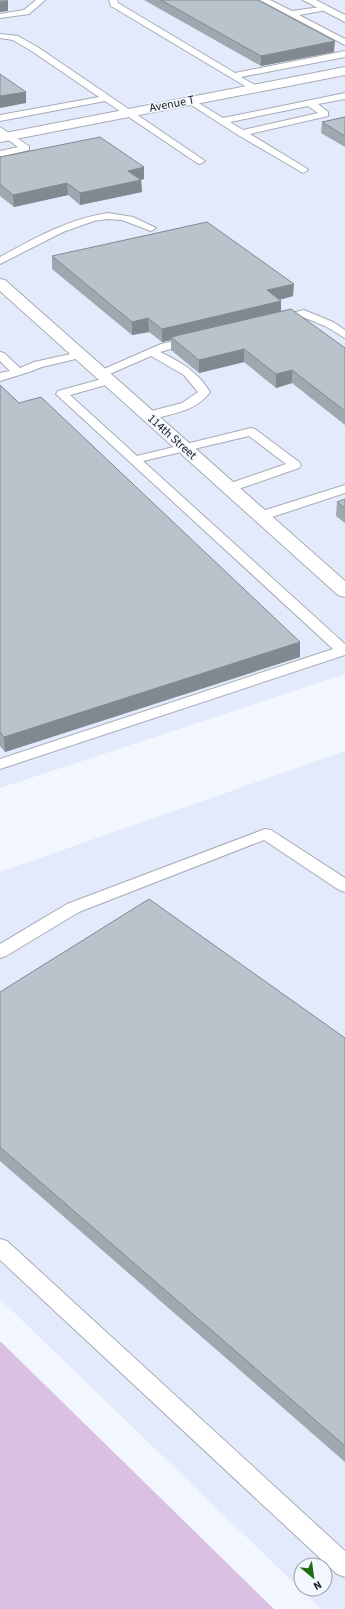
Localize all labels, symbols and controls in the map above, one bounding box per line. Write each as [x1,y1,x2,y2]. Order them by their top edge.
street label: Avenue T [148,91,197,117]
street label: 114th Street [144,410,200,464]
north arrow [293,1557,333,1597]
text: N [311,1577,324,1594]

